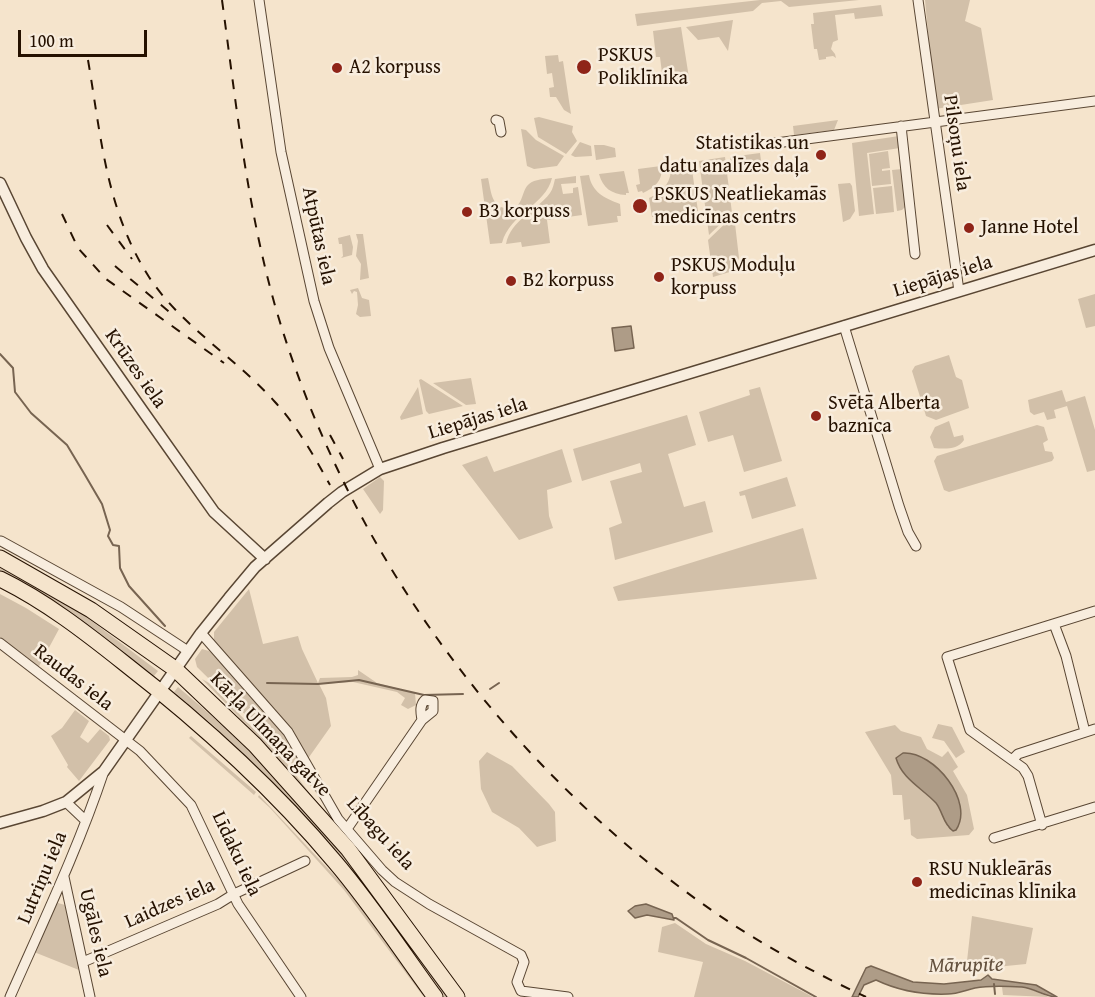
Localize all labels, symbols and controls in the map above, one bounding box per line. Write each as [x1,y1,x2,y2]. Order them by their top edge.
scale bar [21,18,150,56]
text: 100 m [29,27,74,54]
place label: PSKUS Poliklīnika [598,44,688,91]
place label: A2 korpuss [349,56,441,80]
marker: PSKUS Poliklīnika [575,58,593,76]
marker: A2 korpuss [330,61,344,75]
street label: Pilsoņu iela [937,93,975,193]
place label: Statistikas un datu analīzes daļa [660,132,809,179]
marker: Statistikas un datu analīzes daļa [814,148,828,162]
place label: PSKUS Neatliekamās medicīnas centrs [654,183,827,230]
street label: Atpūtas iela [296,185,340,287]
marker: PSKUS Neatliekamās medicīnas centrs [631,197,649,215]
place label: B3 korpuss [479,200,570,224]
marker: B3 korpuss [460,205,474,219]
place label: Janne Hotel [981,216,1079,240]
marker: Janne Hotel [962,221,976,235]
street label: Liepājas iela [891,251,995,303]
place label: PSKUS Moduļu korpuss [671,254,795,301]
place label: B2 korpuss [523,269,614,293]
marker: PSKUS Moduļu korpuss [652,270,666,284]
marker: B2 korpuss [504,274,518,288]
street label: Krūzes iela [99,325,171,413]
place label: Svētā Alberta baznīca [828,392,940,439]
street label: Liepājas iela [426,393,530,445]
marker: Svētā Alberta baznīca [809,409,823,423]
street label: Raudas iela [28,640,118,716]
street label: Kārļa Ulmaņa gatve [204,668,336,802]
street label: Lībagu iela [341,792,419,876]
street label: Līdaku iela [206,808,266,900]
street label: Lutriņu iela [13,828,73,928]
place label: RSU Nukleārās medicīnas klīnika [929,858,1076,905]
street label: Laidzes iela [121,874,219,934]
marker: RSU Nukleārās medicīnas klīnika [910,875,924,889]
street label: Ugāles iela [73,886,117,980]
water label: Mārupīte [928,953,1004,979]

